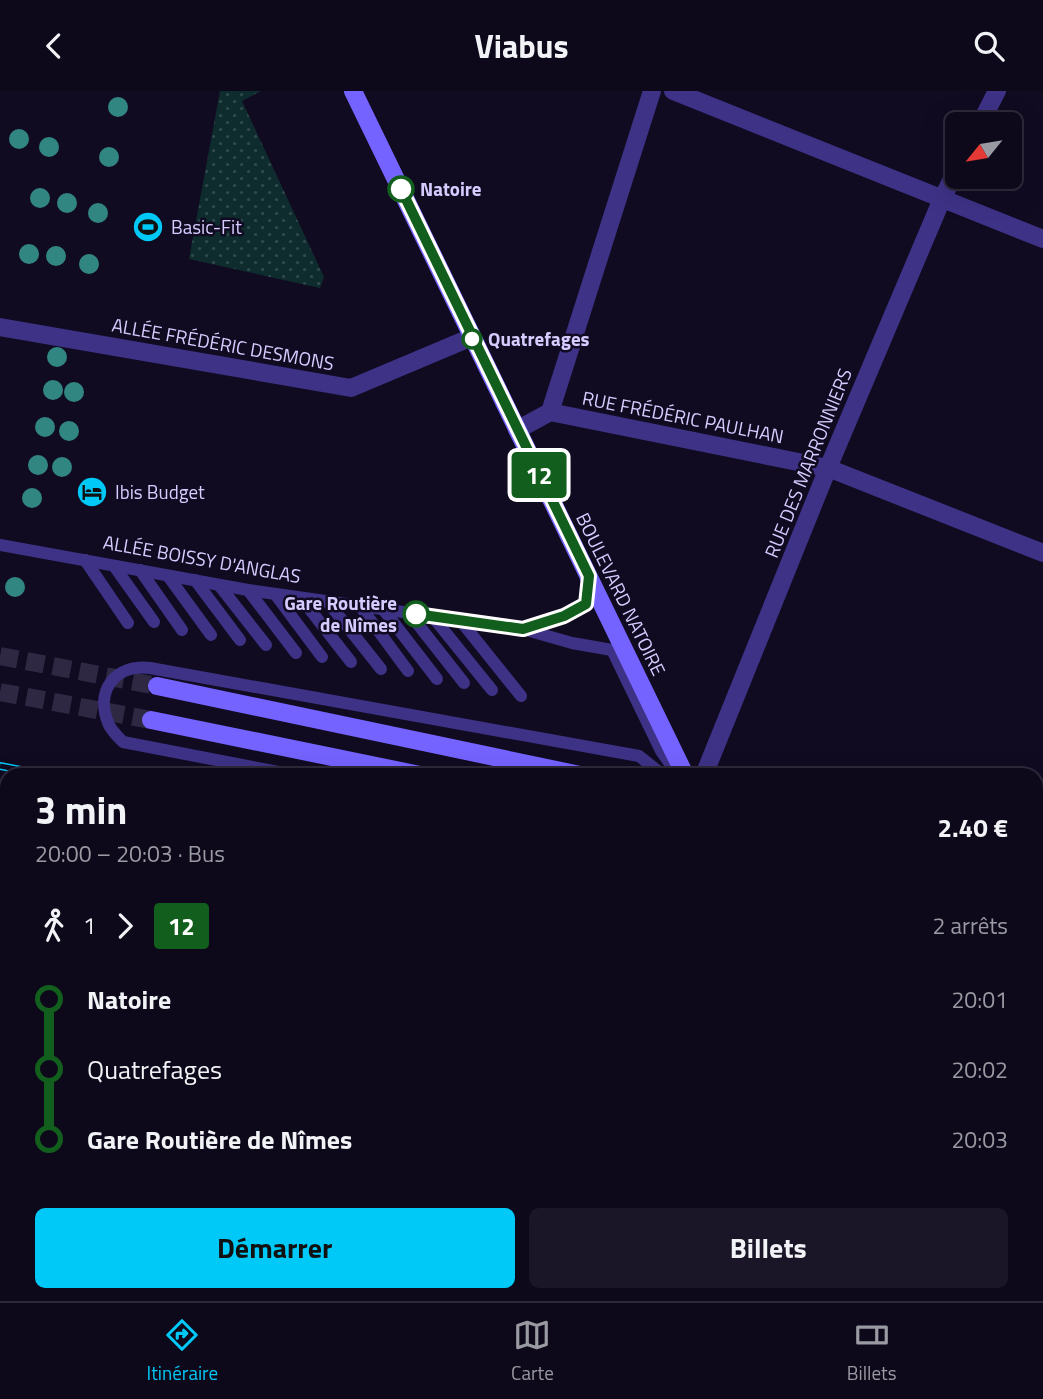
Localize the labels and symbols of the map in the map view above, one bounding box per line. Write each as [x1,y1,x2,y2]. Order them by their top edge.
north arrow [945,112,1022,189]
place label: Natoire [420,174,482,203]
marker: Natoire [388,176,414,202]
sports icon: Basic-Fit [131,210,165,244]
place label: Basic-Fit [171,212,242,241]
street label: ALLÉE FRÉDÉRIC DESMONS [110,310,337,377]
place label: Quatrefages [488,324,590,353]
marker: Quatrefages [462,329,482,349]
street label: RUE DES MARRONNIERS [756,364,859,562]
street label: RUE FRÉDÉRIC PAULHAN [580,383,786,450]
line badge: 12 [508,452,570,498]
hotel icon: Ibis Budget [75,475,109,509]
place label: Ibis Budget [115,477,205,506]
street label: BOULEVARD NATOIRE [569,507,674,680]
street label: ALLÉE BOISSY D'ANGLAS [101,527,303,590]
place label: Gare Routière de Nîmes [284,588,397,639]
marker: Gare Routière de Nîmes [403,601,429,627]

